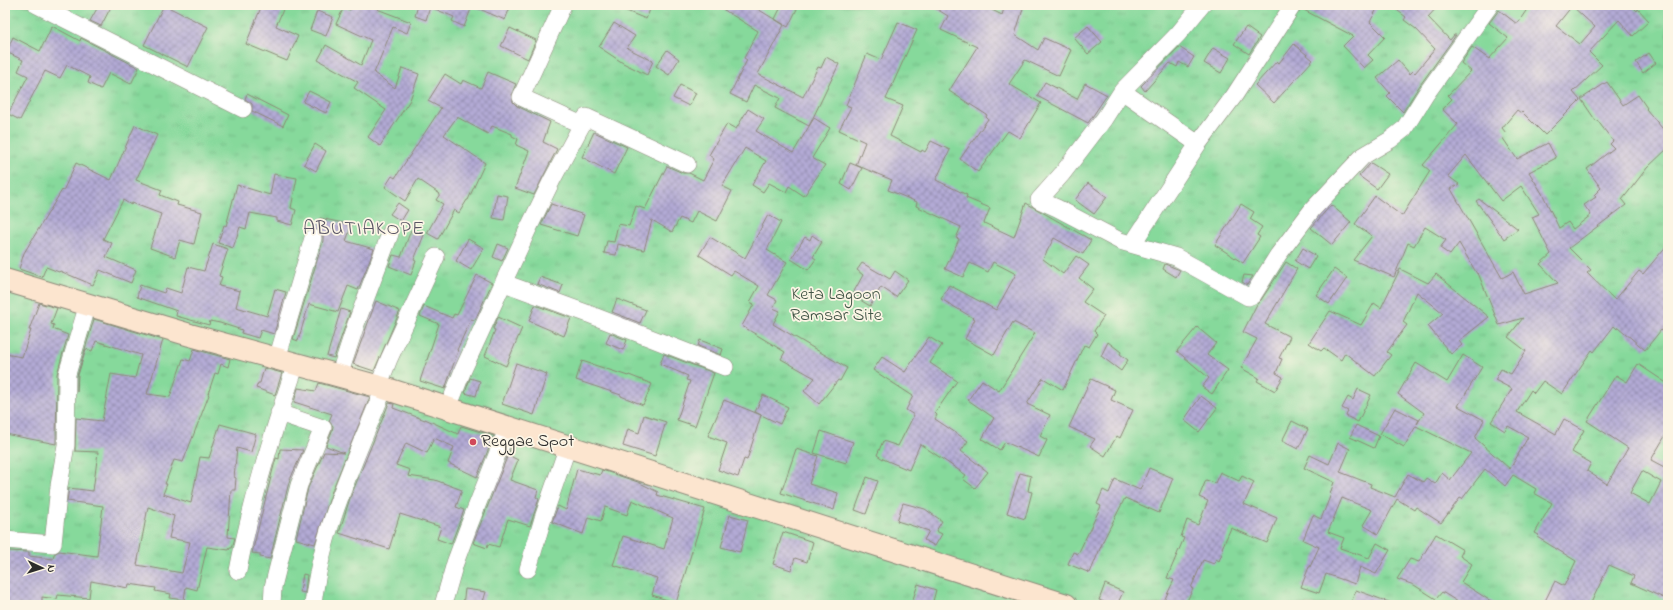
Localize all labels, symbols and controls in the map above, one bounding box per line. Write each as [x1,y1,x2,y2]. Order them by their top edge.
district label: ABUTIAKOPE [303,215,425,244]
park label: Keta Lagoon Ramsar Site [790,282,883,329]
place label: Reggae Spot [481,429,574,456]
marker: Reggae Spot [468,437,478,447]
north arrow [22,548,62,588]
text: N [43,564,59,573]

